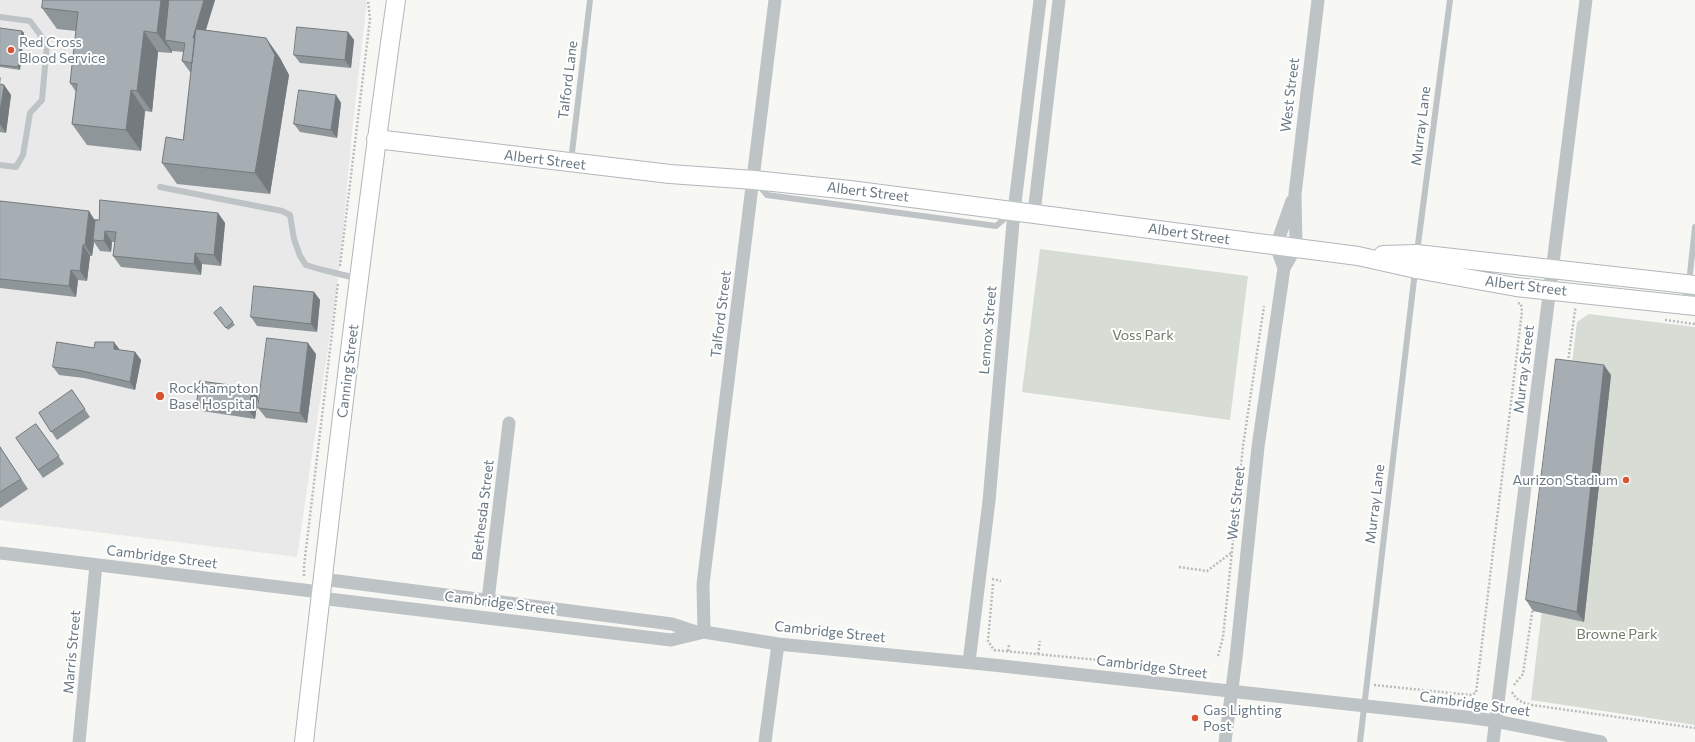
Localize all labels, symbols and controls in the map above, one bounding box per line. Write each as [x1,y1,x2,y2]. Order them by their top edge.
place label: Red Cross Blood Service [19,34,105,66]
street label: Talford Lane [555,40,581,120]
marker: Red Cross Blood Service [6,45,16,55]
street label: West Street [1277,57,1303,133]
street label: Murray Lane [1408,85,1434,167]
street label: Albert Street [503,147,587,173]
street label: Albert Street [826,179,910,205]
street label: Albert Street [1147,220,1231,248]
street label: Talford Street [707,269,735,359]
street label: Albert Street [1484,273,1568,299]
street label: Lennox Street [976,285,1000,375]
street label: Canning Street [334,323,362,419]
street label: Murray Street [1510,324,1538,414]
park label: Voss Park [1112,327,1174,343]
place label: Rockhampton Base Hospital [169,380,259,412]
marker: Rockhampton Base Hospital [154,390,166,402]
street label: Bethesda Street [468,459,498,561]
street label: Murray Lane [1362,463,1388,545]
street label: West Street [1224,465,1248,541]
place label: Aurizon Stadium [1513,472,1618,488]
marker: Aurizon Stadium [1621,475,1631,485]
street label: Cambridge Street [106,542,218,572]
street label: Cambridge Street [444,588,556,618]
street label: Marris Street [60,609,84,695]
street label: Cambridge Street [774,618,886,646]
park label: Browne Park [1576,626,1658,642]
street label: Cambridge Street [1096,652,1208,682]
street label: Cambridge Street [1418,688,1532,720]
place label: Gas Lighting Post [1203,702,1282,734]
marker: Gas Lighting Post [1190,713,1200,723]

